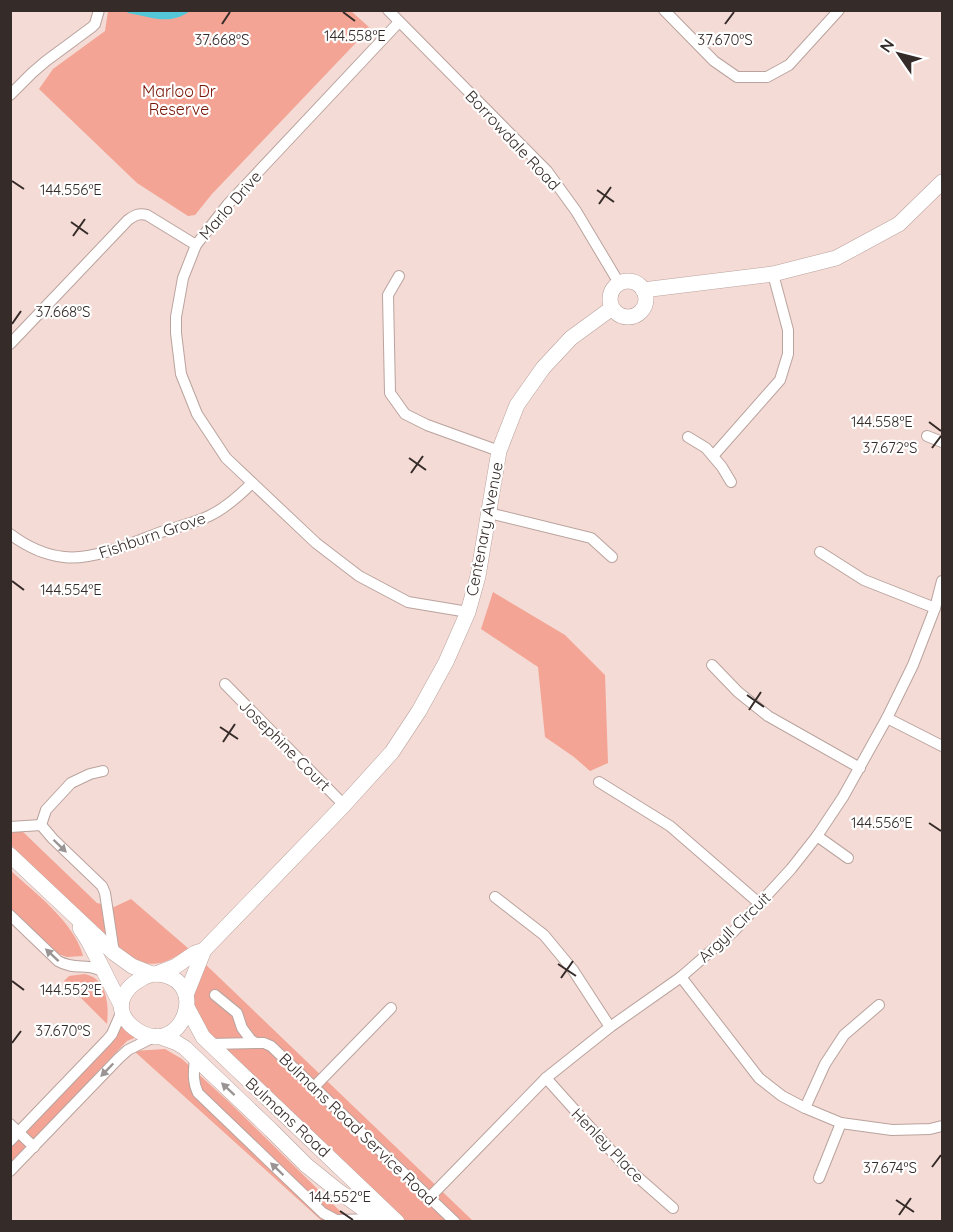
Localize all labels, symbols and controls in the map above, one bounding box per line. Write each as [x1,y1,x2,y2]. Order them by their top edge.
north arrow [869,24,929,84]
text: 144.558°E [324,26,386,45]
text: 37.668°S [195,30,249,49]
text: 37.670°S [697,30,753,49]
text: N [875,35,898,56]
park label: Marloo Dr Reserve [142,81,216,119]
street label: Borrowdale Road [461,86,565,194]
street label: Marlo Drive [195,166,265,244]
text: 144.556°E [40,180,102,199]
text: 37.668°S [36,302,90,321]
text: 144.558°E [851,412,913,431]
text: 37.672°S [863,438,917,457]
street label: Centenary Avenue [461,460,507,598]
street label: Fishburn Grove [96,507,208,563]
text: 144.554°E [40,580,102,599]
street label: Josephine Court [235,695,335,795]
text: 144.556°E [851,813,913,832]
one-way arrow [52,838,66,852]
street label: Argyll Circuit [694,888,774,966]
one-way arrow [45,949,60,962]
text: 144.552°E [40,980,102,999]
text: 37.670°S [35,1021,91,1040]
street label: Bulmans Road Service Road [275,1049,441,1209]
one-way arrow [100,1063,114,1078]
street label: Bulmans Road [242,1073,334,1161]
one-way arrow [222,1083,236,1097]
street label: Henley Place [567,1104,649,1186]
text: 37.674°S [863,1158,917,1177]
one-way arrow [270,1162,284,1176]
text: 144.552°E [309,1187,371,1206]

